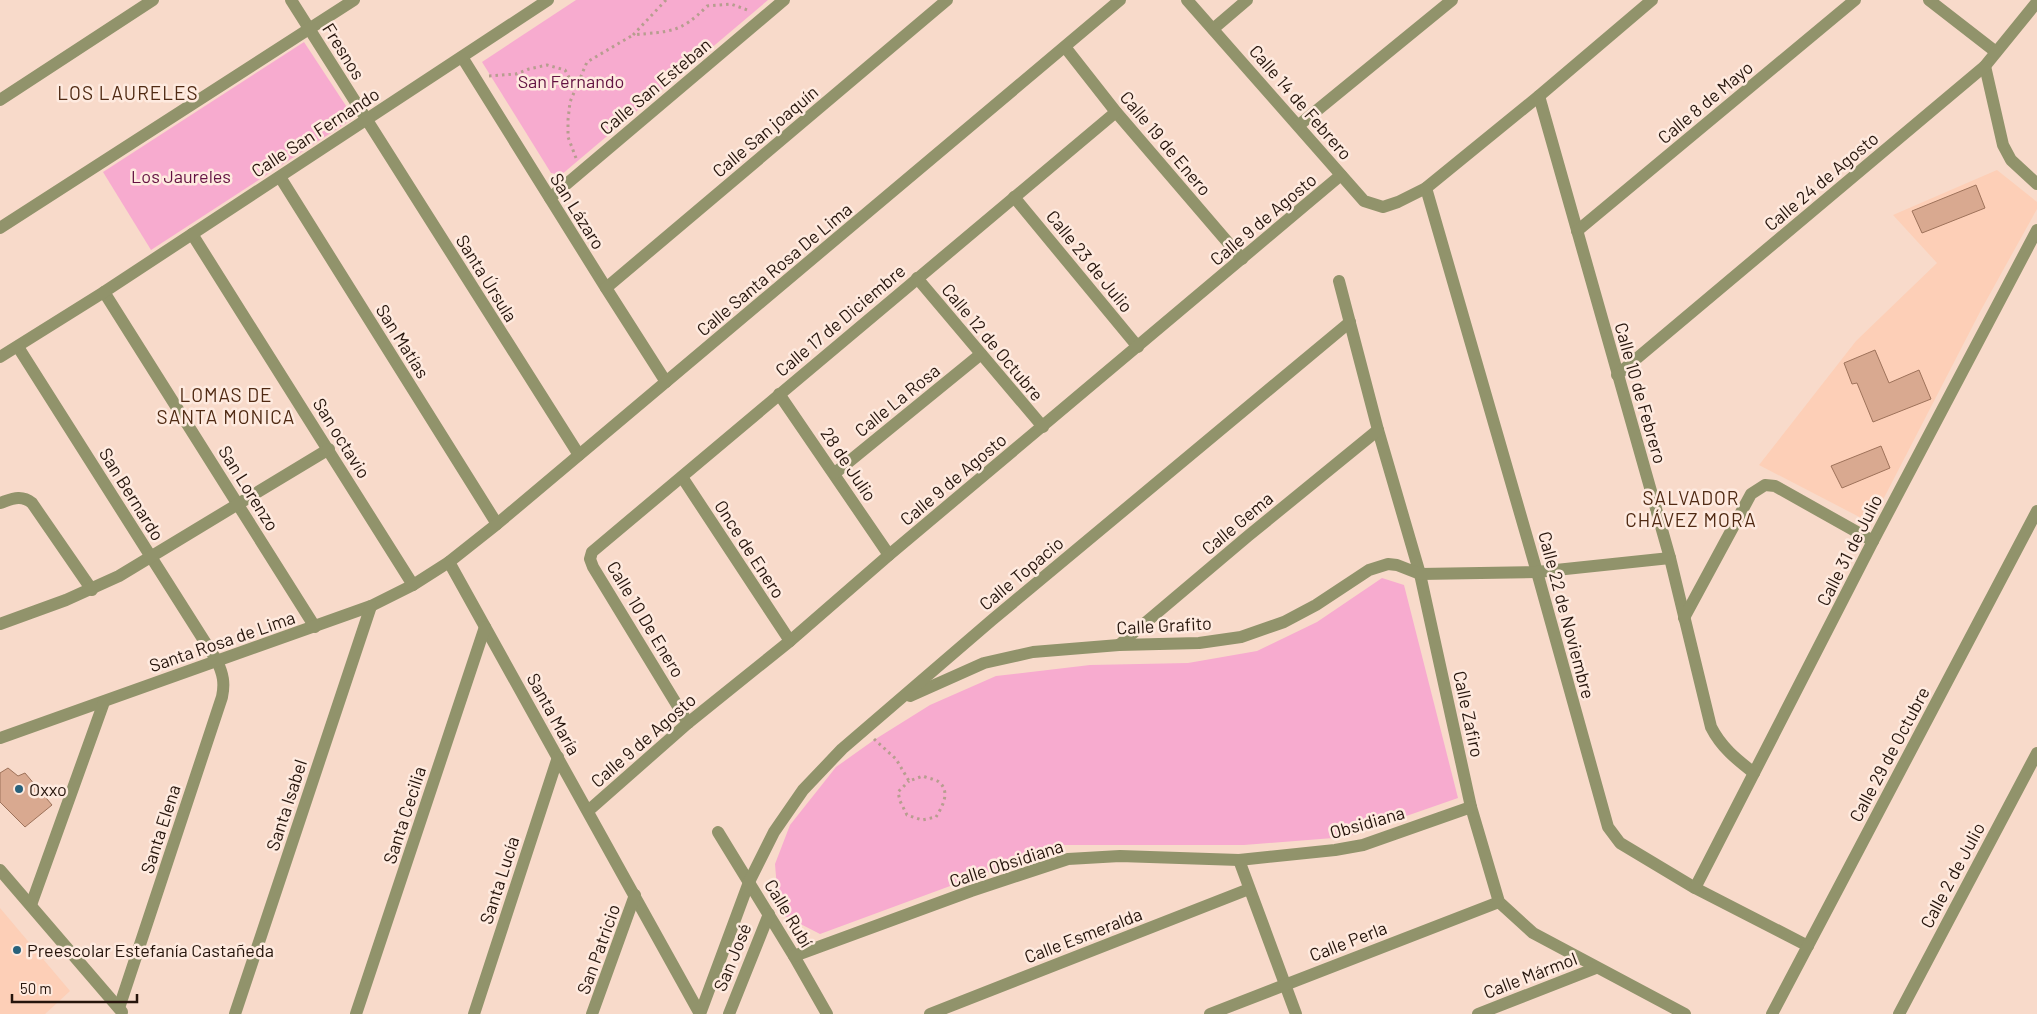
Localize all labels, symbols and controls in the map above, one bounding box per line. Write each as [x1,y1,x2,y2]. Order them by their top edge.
street label: Fresnos [318,19,370,83]
street label: Calle San Esteban [595,33,715,139]
street label: Calle 14 de Febrero [1245,40,1357,164]
street label: Calle 8 de Mayo [1653,56,1757,148]
park label: San Fernando [518,70,624,92]
street label: Calle San joaquín [708,80,822,182]
district label: LOS LAURELES [57,81,199,104]
street label: Calle San Fernando [247,82,383,182]
street label: Calle 19 de Enero [1116,86,1216,200]
street label: Calle 24 de Agosto [1759,127,1883,235]
park label: Los Jaureles [131,165,231,187]
street label: Calle 9 de Agosto [1205,168,1321,270]
street label: San Lázaro [546,169,610,253]
street label: Calle Santa Rosa De Lima [692,198,856,340]
street label: Calle 23 de Julio [1042,205,1138,317]
street label: Santa Úrsula [452,230,522,326]
street label: Calle 17 de Diciembre [771,259,909,381]
street label: Calle 12 de Octubre [937,279,1049,405]
street label: San Matías [372,300,434,382]
street label: Calle 10 de Febrero [1610,320,1672,466]
street label: Calle La Rosa [850,359,944,441]
district label: LOMAS DE SANTA MONICA [157,383,295,428]
street label: San octavio [309,394,375,482]
street label: 28 de Julio [816,423,882,505]
street label: Calle 9 de Agosto [895,428,1011,530]
street label: San Lorenzo [214,441,284,535]
street label: San Bernardo [95,443,169,545]
district label: SALVADOR CHÁVEZ MORA [1625,486,1757,531]
street label: Calle Gema [1197,487,1277,559]
street label: Calle 31 de Julio [1811,491,1887,609]
street label: Once de Enero [710,496,790,602]
street label: Calle 22 de Noviembre [1534,529,1600,701]
street label: Calle Topacio [974,531,1068,615]
street label: Calle 10 De Enero [603,557,689,681]
street label: Santa Rosa de Lima [146,606,298,676]
street label: Calle Grafito [1116,612,1212,638]
street label: Santa María [522,669,586,759]
street label: Calle Zafiro [1449,669,1489,759]
street label: Calle 29 de Octubre [1844,683,1934,825]
street label: Calle 9 de Agosto [586,688,700,792]
street label: Santa Isabel [261,757,311,853]
street label: Santa Cecilia [378,764,430,866]
place label: Oxxo [29,778,67,800]
street label: Santa Elena [135,782,185,876]
marker: Oxxo [13,783,25,795]
street label: Obsidiana [1327,801,1407,843]
street label: Calle 2 de Julio [1915,818,1989,932]
street label: Santa Lucía [474,833,524,927]
street label: Calle Obsidiana [946,834,1066,892]
street label: Calle Rubí [760,875,818,951]
street label: San Patricio [572,901,624,997]
street label: Calle Esmeralda [1021,902,1145,968]
street label: Calle Perla [1306,916,1390,966]
street label: San José [708,920,756,994]
place label: Preescolar Estefanía Castañeda [27,939,274,961]
marker: Preescolar Estefanía Castañeda [11,944,23,956]
street label: Calle Mármol [1480,947,1580,1003]
scale bar [12,972,138,1004]
text: 50 m [20,979,52,997]

